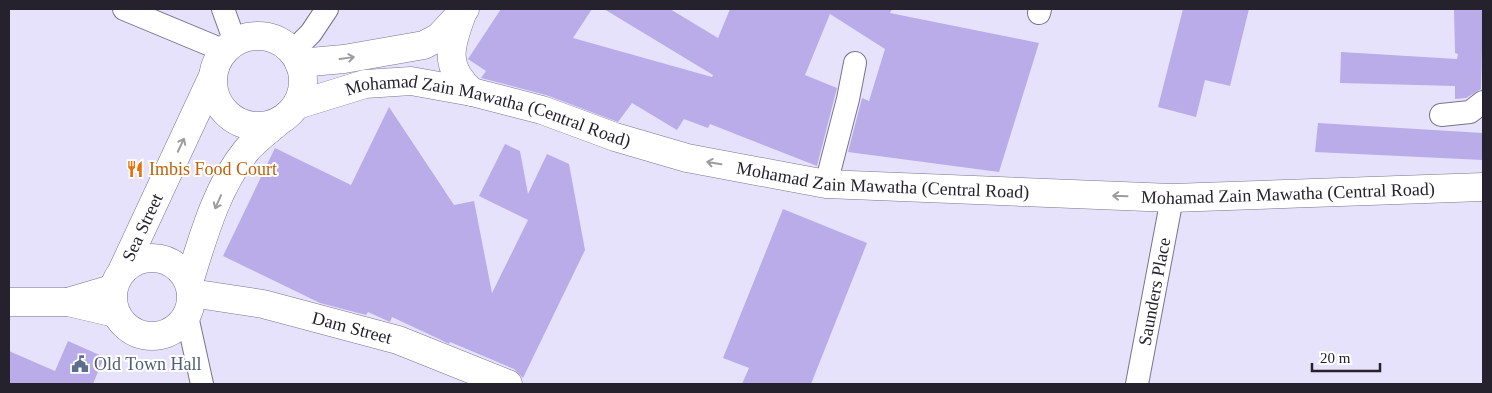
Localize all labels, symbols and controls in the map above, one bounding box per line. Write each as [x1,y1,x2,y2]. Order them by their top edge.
one-way arrow [339,53,355,63]
street label: Mohamad Zain Mawatha (Central Road) [343,71,633,152]
one-way arrow [176,138,186,153]
street label: Mohamad Zain Mawatha (Central Road) [735,157,1030,203]
one-way arrow [707,158,723,168]
restaurant icon: Imbis Food Court [125,159,145,179]
place label: Imbis Food Court [149,159,277,179]
street label: Mohamad Zain Mawatha (Central Road) [1140,179,1435,208]
street label: Sea Street [118,190,167,264]
one-way arrow [1112,191,1128,201]
one-way arrow [212,194,222,209]
street label: Saunders Place [1134,236,1174,347]
street label: Dam Street [310,308,394,348]
scale bar [1312,340,1380,372]
text: 20 m [1320,350,1351,366]
public building icon: Old Town Hall [70,354,90,374]
place label: Old Town Hall [94,354,201,374]

